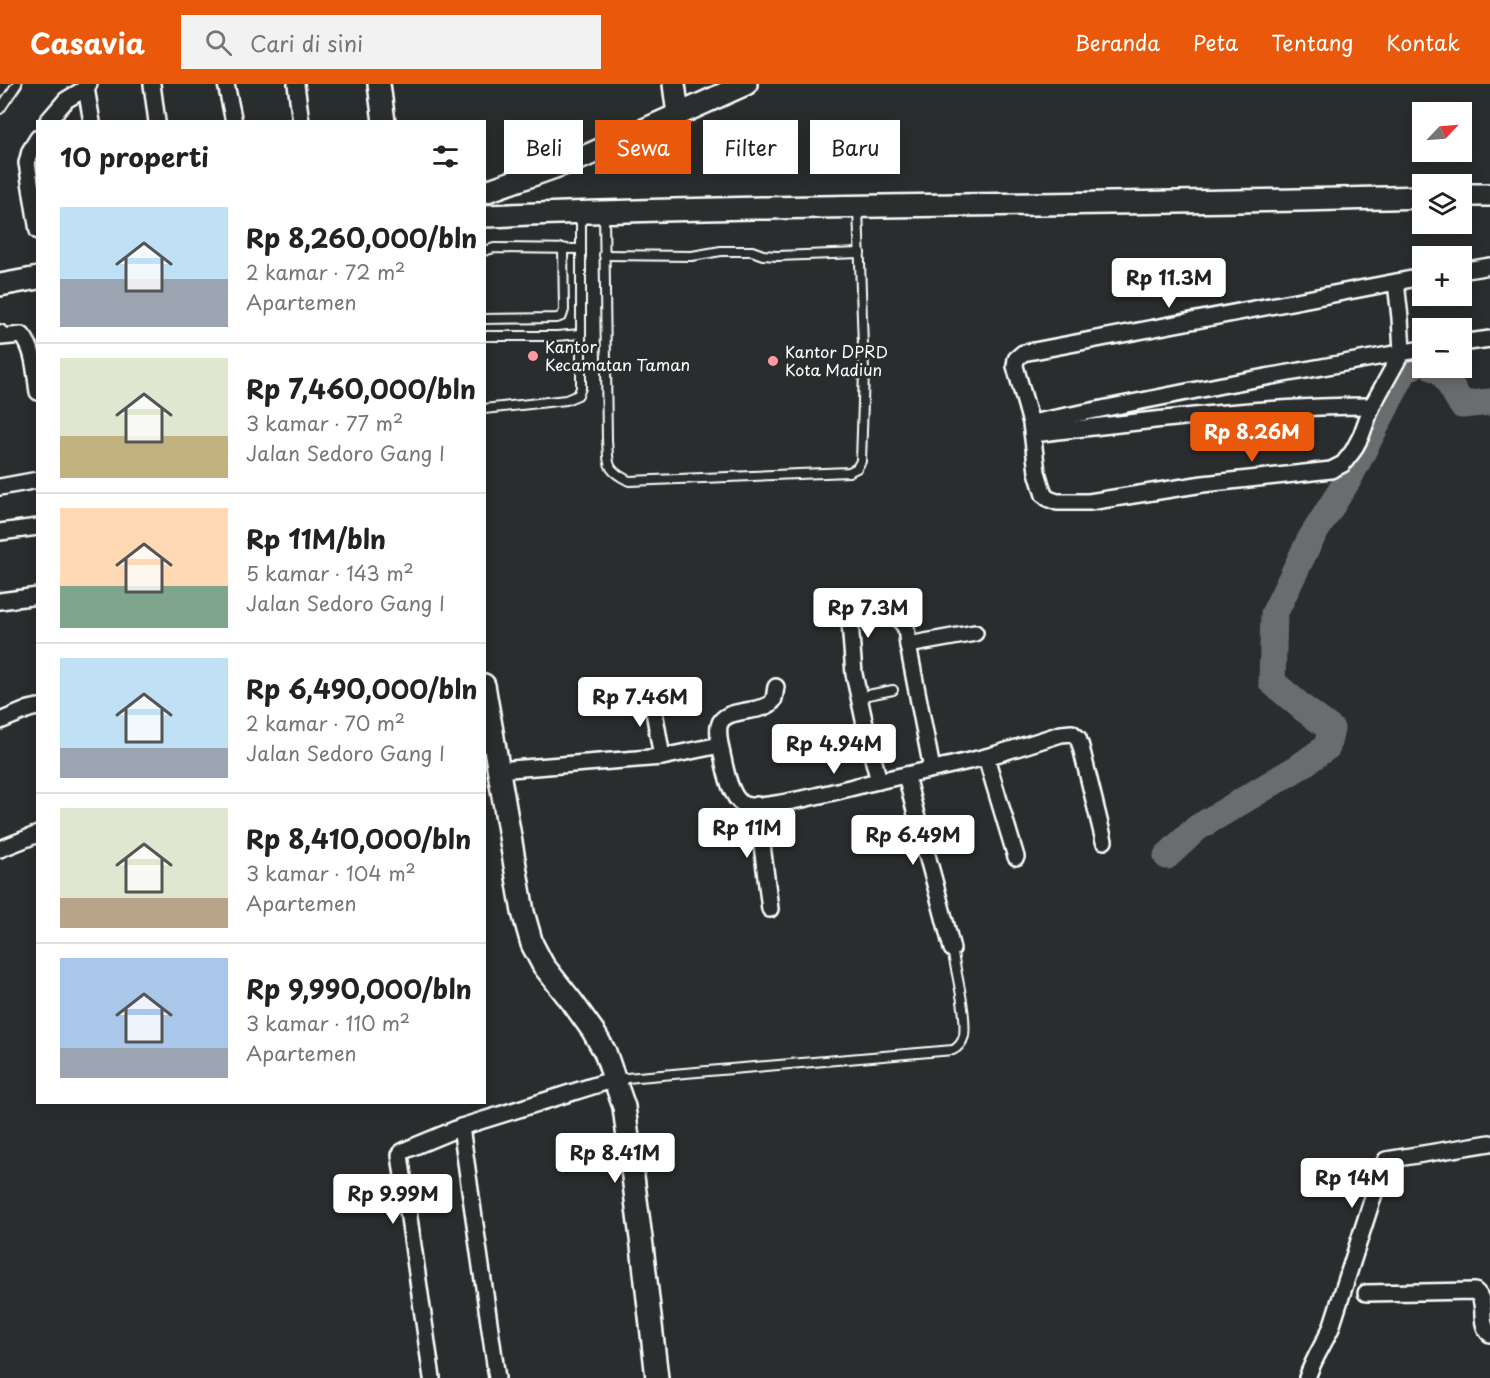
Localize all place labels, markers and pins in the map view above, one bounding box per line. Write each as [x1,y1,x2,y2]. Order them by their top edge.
pin: Rp 11.3M [1107,258,1231,309]
place label: Kantor Kecamatan Taman [545,334,690,376]
place label: Kantor DPRD Kota Madiun [785,339,888,381]
marker: Kantor Kecamatan Taman [526,349,540,363]
marker: Kantor DPRD Kota Madiun [766,354,780,368]
pin: Rp 8.26M [1190,412,1314,463]
pin: Rp 7.3M [813,588,923,639]
pin: Rp 7.46M [578,677,702,728]
pin: Rp 4.94M [772,724,896,775]
pin: Rp 11M [698,808,796,859]
pin: Rp 6.49M [851,815,975,866]
pin: Rp 8.41M [553,1133,677,1184]
pin: Rp 14M [1303,1158,1401,1209]
pin: Rp 9.99M [331,1174,455,1225]

